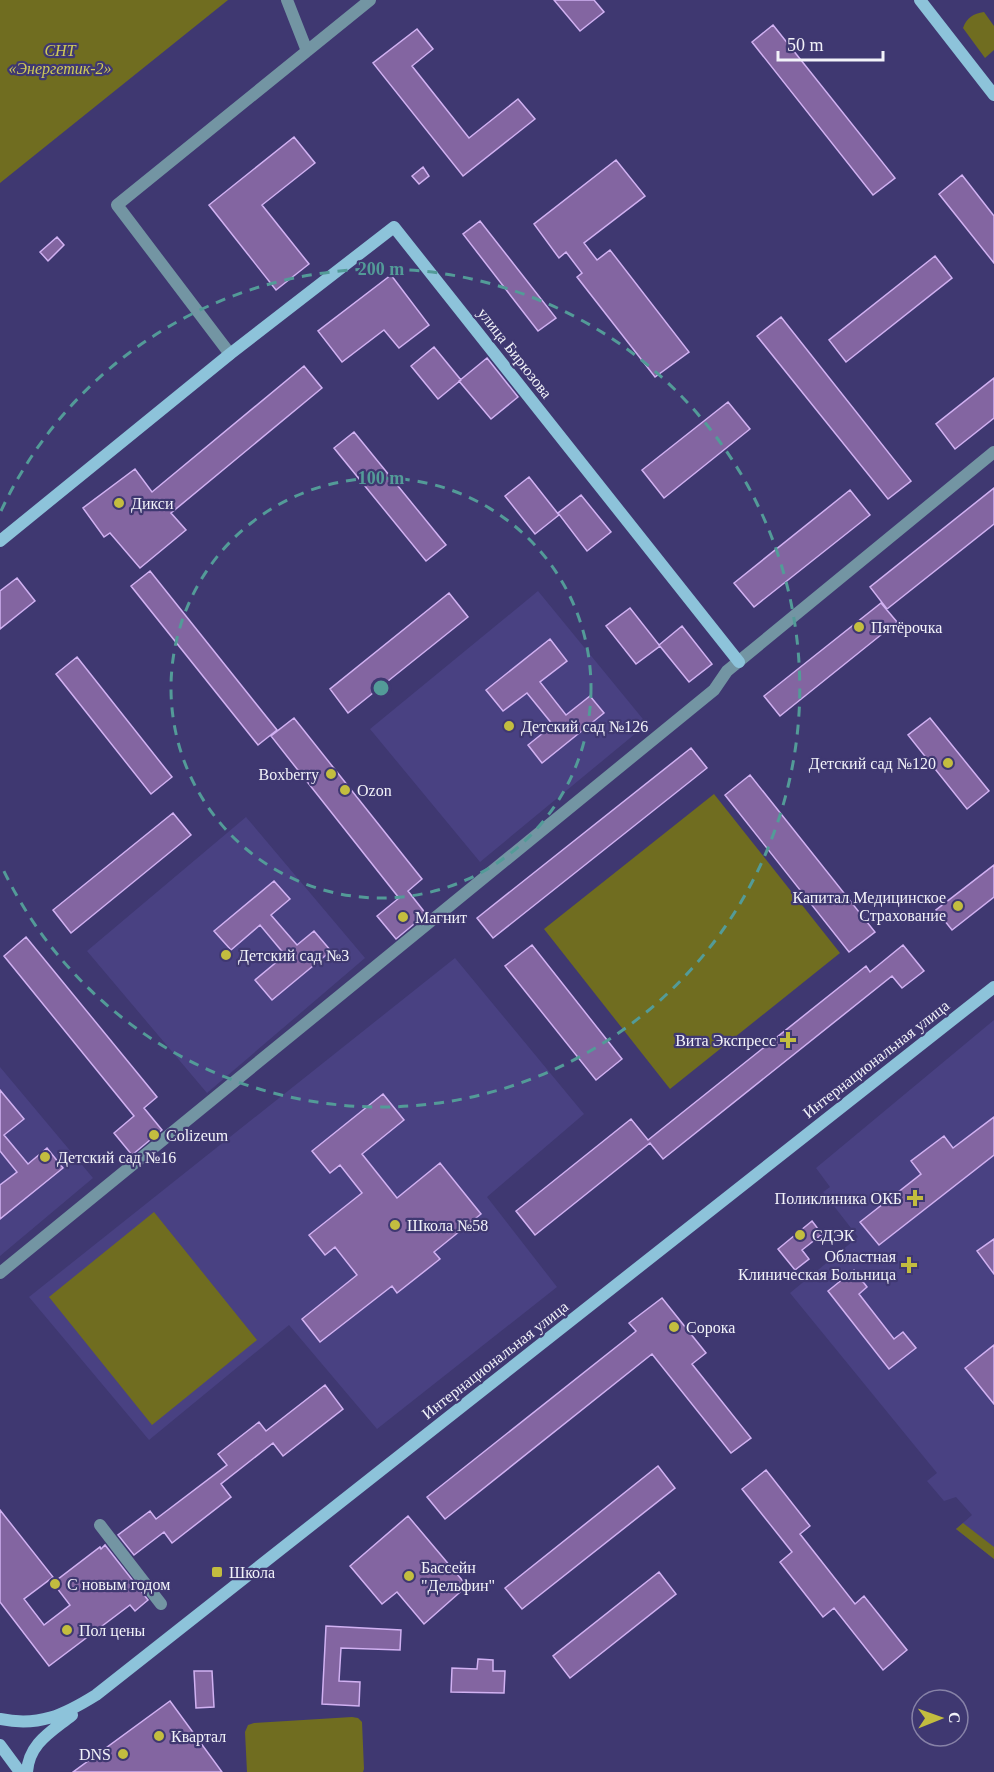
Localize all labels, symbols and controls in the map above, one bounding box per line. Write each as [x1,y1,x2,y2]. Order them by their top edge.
scale bar [778,24,883,62]
text: 50 m [787,35,824,55]
park label: СНТ «Энергетик-2» [8,42,112,78]
text: 200 m [358,259,404,279]
street label: улица Бирюзова [474,304,556,402]
text: 100 m [358,468,404,488]
place label: Дикси [131,495,174,513]
marker: Дикси [112,496,126,510]
place label: Пятёрочка [871,619,942,637]
marker: Пятёрочка [852,620,866,634]
centre of rings [371,678,391,698]
place label: Детский сад №126 [521,718,648,736]
marker: Детский сад №126 [502,719,516,733]
place label: Детский сад №120 [809,755,936,773]
marker: Детский сад №120 [941,756,955,770]
place label: Boxberry [259,766,319,784]
marker: Boxberry [324,767,338,781]
place label: Ozon [357,782,392,799]
marker: Ozon [338,783,352,797]
place label: Капитал Медицинское Страхование [792,889,946,925]
marker: Капитал Медицинское Страхование [951,899,965,913]
place label: Магнит [415,909,467,926]
marker: Магнит [396,910,410,924]
place label: Детский сад №3 [238,947,349,965]
marker: Детский сад №3 [219,948,233,962]
street label: Интернациональная улица [800,997,953,1122]
place label: Вита Экспресс [675,1032,776,1050]
marker: Вита Экспресс [781,1033,795,1047]
place label: Colizeum [166,1127,229,1144]
marker: Colizeum [147,1128,161,1142]
place label: Детский сад №16 [57,1149,176,1167]
marker: Детский сад №16 [38,1150,52,1164]
marker: Поликлиника ОКБ [906,1189,924,1207]
place label: Поликлиника ОКБ [775,1190,902,1207]
place label: Школа №58 [407,1217,488,1234]
marker: Школа №58 [388,1218,402,1232]
place label: СДЭК [812,1227,855,1245]
marker: СДЭК [793,1228,807,1242]
place label: Областная Клиническая Больница [738,1248,897,1284]
marker: Областная Клиническая Больница [900,1256,918,1274]
street label: Интернациональная улица [419,1298,572,1423]
place label: Сорока [686,1319,735,1337]
marker: Сорока [667,1320,681,1334]
place label: Бассейн "Дельфин" [421,1559,495,1595]
place label: Школа [229,1564,275,1581]
marker: Школа [210,1565,224,1579]
marker: Бассейн "Дельфин" [402,1569,416,1583]
place label: С новым годом [67,1576,170,1594]
marker: С новым годом [48,1577,62,1591]
place label: Пол цены [79,1622,146,1640]
marker: Пол цены [60,1623,74,1637]
north arrow [910,1688,970,1748]
text: С [946,1712,963,1724]
place label: Квартал [171,1728,226,1746]
marker: Квартал [152,1729,166,1743]
place label: DNS [79,1746,111,1763]
marker: DNS [116,1747,130,1761]

